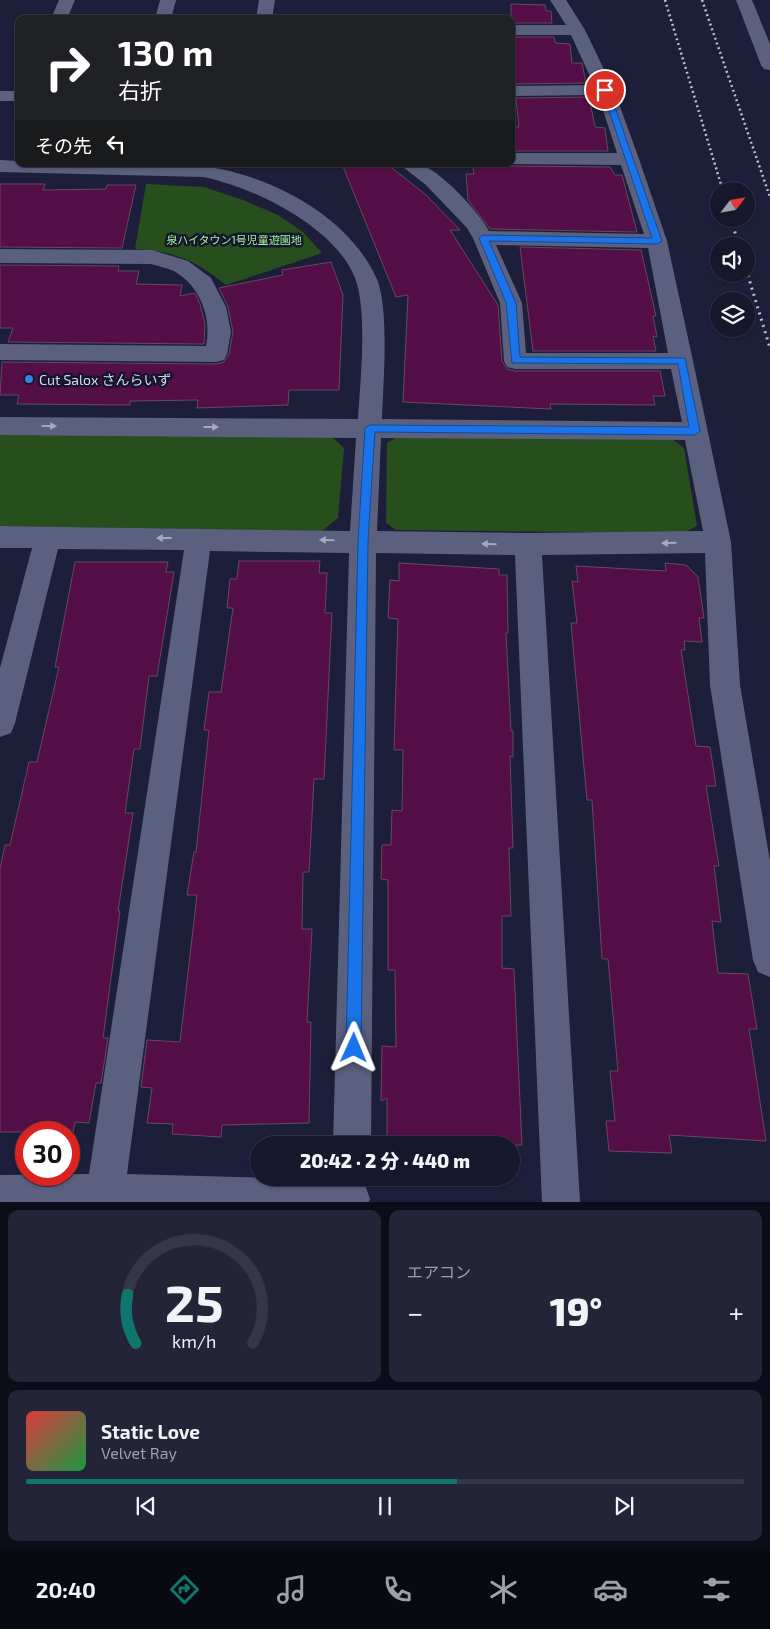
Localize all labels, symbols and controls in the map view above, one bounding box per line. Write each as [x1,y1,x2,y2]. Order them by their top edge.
text: 130 m [118,31,213,73]
icon: right [35,35,100,100]
pin [584,69,626,111]
icon: arrive [591,76,619,104]
text: 右折 [118,77,162,103]
icon: left [102,130,130,158]
text: その先 [35,134,92,157]
north arrow [710,182,755,228]
map controls [710,182,755,337]
park label: 泉ハイタウン1号児童遊園地 [166,233,302,246]
button: sound [710,237,755,282]
button: layers [710,292,755,337]
place label: Cut Salox さんらいず [39,371,171,388]
marker: Cut Salox さんらいず [23,373,35,385]
one-way arrow [41,422,57,430]
one-way arrow [203,423,219,431]
one-way arrow [156,534,172,542]
one-way arrow [318,536,334,544]
one-way arrow [481,539,497,547]
one-way arrow [661,539,677,547]
position arrow [327,1021,379,1073]
speed limit sign: 30 [15,1121,80,1186]
text: 20:42 · 2 分 · 440 m [300,1149,470,1172]
text: エアコン [407,1262,471,1281]
text: 25 [165,1270,224,1332]
text: 19° [550,1288,602,1334]
text: − [407,1295,423,1329]
text: + [729,1295,744,1329]
text: km/h [172,1330,217,1352]
text: Static Love [101,1420,200,1443]
text: Velvet Ray [101,1443,177,1462]
icon: previous [132,1492,160,1520]
icon: pause [371,1492,399,1520]
icon: next [610,1492,638,1520]
icon: directions [167,1572,202,1607]
icon: music [274,1572,309,1607]
icon: phone [380,1572,415,1607]
icon: climate [486,1572,521,1607]
icon: car [593,1572,628,1607]
icon: filters [699,1572,734,1607]
text: 20:40 [36,1576,96,1602]

